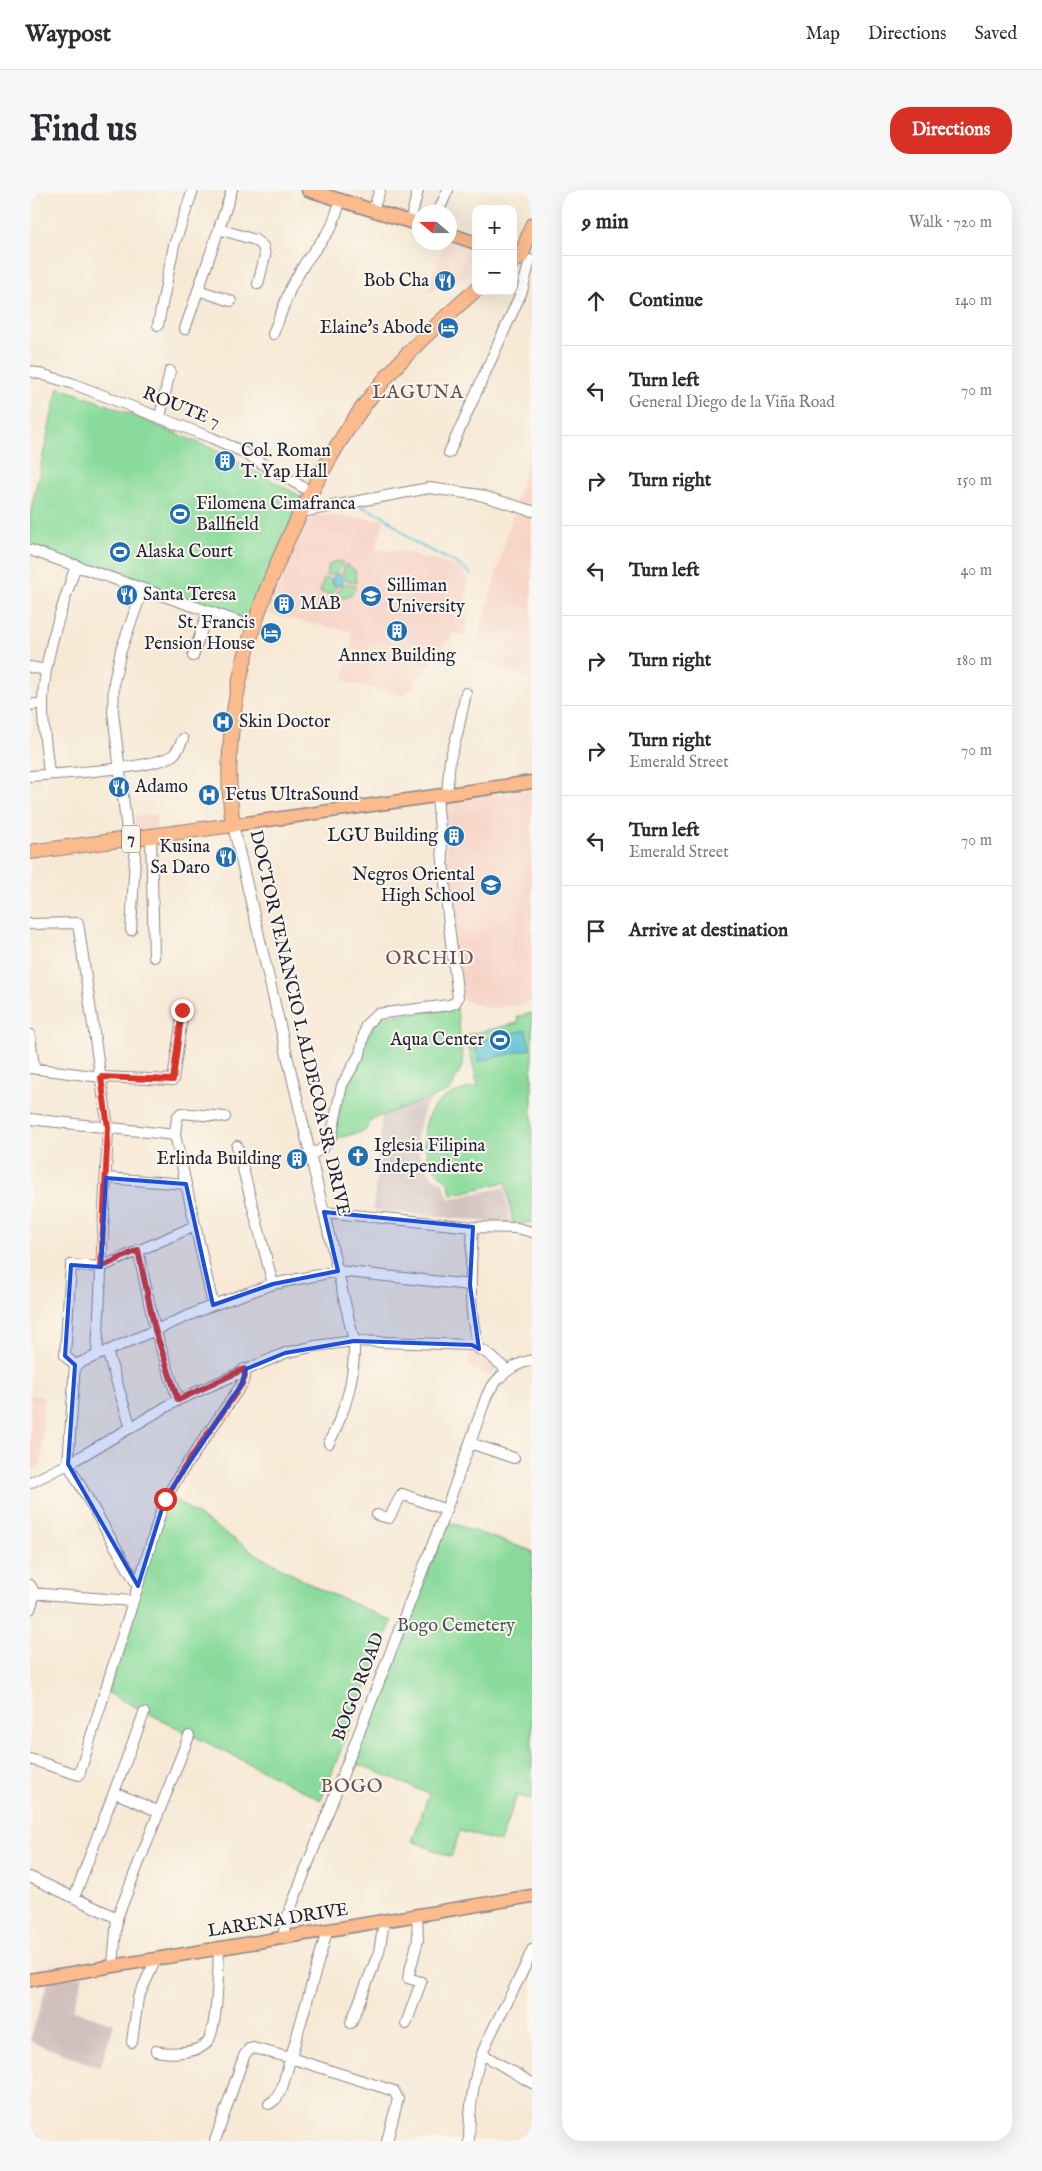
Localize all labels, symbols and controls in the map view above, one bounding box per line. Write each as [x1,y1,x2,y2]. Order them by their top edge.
text: Waypost [25,19,111,50]
text: Map [806,23,840,46]
text: Directions [868,23,946,46]
text: Saved [974,23,1017,46]
button: Directions [890,107,1012,154]
text: Find us [30,108,137,153]
north arrow [412,205,457,250]
map controls [472,205,517,295]
button: + [472,205,517,250]
text: 9 min [582,209,629,236]
text: Walk · 720 m [909,213,992,233]
button: − [472,250,517,295]
restaurant icon: Bob Cha [433,269,457,293]
place label: Bob Cha [364,270,429,293]
icon: ahead [582,287,610,315]
text: Continue [629,289,703,313]
text: 140 m [954,291,992,311]
hotel icon: Elaine's Abode [436,316,460,340]
place label: Elaine's Abode [320,317,432,340]
text: Turn left [629,369,700,393]
icon: left [582,377,610,405]
district label: LAGUNA [372,381,464,405]
text: 70 m [961,381,992,401]
street label: ROUTE 7 [139,382,223,434]
text: General Diego de la Viña Road [629,393,835,413]
place label: Col. Roman T. Yap Hall [241,440,331,484]
building icon: Col. Roman T. Yap Hall [213,449,237,473]
icon: right [582,467,610,495]
text: Turn right [629,469,711,493]
text: 150 m [957,471,992,491]
place label: Filomena Cimafranca Ballfield [196,493,356,537]
sports icon: Filomena Cimafranca Ballfield [168,502,192,526]
sports icon: Alaska Court [108,540,132,564]
place label: Alaska Court [135,541,233,564]
icon: left [582,557,610,585]
text: Turn left [629,559,700,583]
text: 40 m [960,561,992,581]
place label: Silliman University [387,575,465,619]
restaurant icon: Santa Teresa [115,583,139,607]
place label: Santa Teresa [143,584,236,607]
school or university icon: Silliman University [359,584,383,608]
building icon: MAB [272,592,296,616]
place label: MAB [300,593,341,616]
place label: St. Francis Pension House [144,612,255,656]
building icon: Annex Building [385,619,409,643]
hotel icon: St. Francis Pension House [259,621,283,645]
place label: Annex Building [338,645,456,668]
icon: right [582,647,610,675]
text: Turn right [629,649,711,673]
text: 180 m [956,651,992,671]
hospital icon: Skin Doctor [211,710,235,734]
place label: Skin Doctor [239,711,331,734]
text: Turn right [629,729,711,753]
icon: right [582,737,610,765]
text: 70 m [961,741,992,761]
text: Emerald Street [629,753,729,773]
restaurant icon: Adamo [107,775,131,799]
place label: Adamo [134,776,188,799]
hospital icon: Fetus UltraSound [197,783,221,807]
place label: Fetus UltraSound [225,784,359,807]
text: Turn left [629,819,700,843]
building icon: LGU Building [442,824,466,848]
place label: LGU Building [327,825,438,848]
road number: 7 [122,826,140,852]
icon: left [582,827,610,855]
street label: DOCTOR VENANCIO I. ALDECOA SR. DRIVE [243,828,355,1218]
text: 70 m [961,831,992,851]
place label: Kusina Sa Daro [151,836,210,880]
text: Emerald Street [629,843,729,863]
restaurant icon: Kusina Sa Daro [214,845,238,869]
place label: Negros Oriental High School [352,864,475,908]
school or university icon: Negros Oriental High School [479,873,503,897]
icon: arrive [582,917,610,945]
text: Arrive at destination [629,919,788,943]
district label: ORCHID [386,947,474,971]
route end [171,999,194,1022]
sports icon: Aqua Center [488,1028,512,1052]
place label: Aqua Center [389,1029,484,1052]
place label: Iglesia Filipina Independiente [374,1135,485,1179]
church icon: Iglesia Filipina Independiente [346,1144,370,1168]
building icon: Erlinda Building [285,1147,309,1171]
place label: Erlinda Building [157,1148,281,1171]
route start [154,1488,177,1511]
park label: Bogo Cemetery [397,1615,515,1638]
street label: BOGO ROAD [328,1629,390,1745]
district label: BOGO [320,1775,384,1799]
street label: LARENA DRIVE [206,1899,350,1943]

